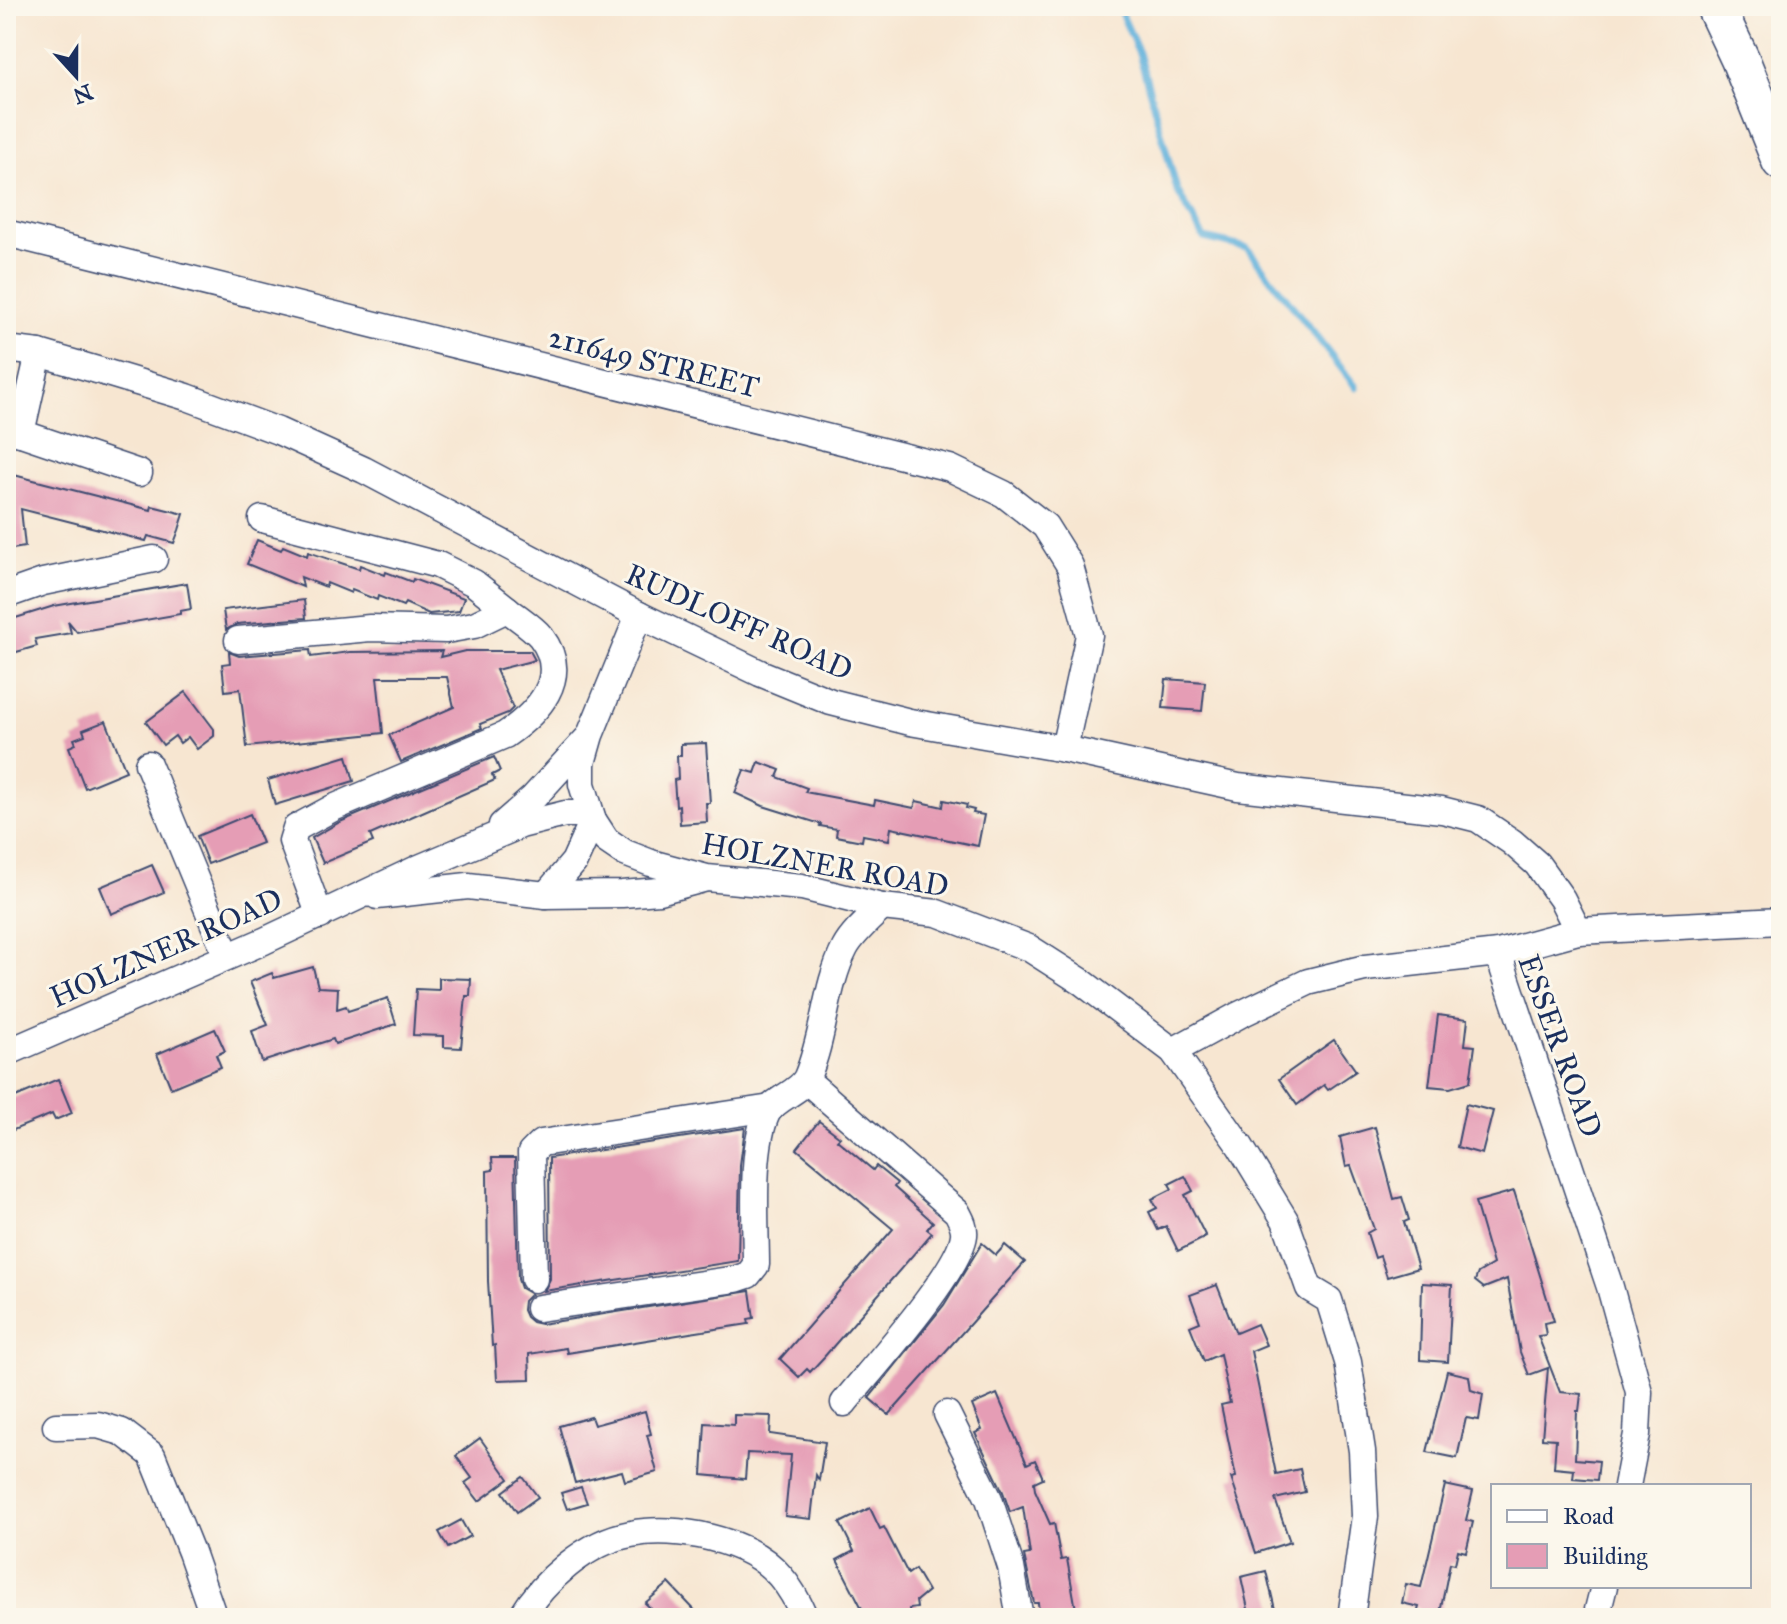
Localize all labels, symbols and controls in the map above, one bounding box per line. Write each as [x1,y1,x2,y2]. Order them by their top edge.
north arrow [36,36,116,116]
text: N [69,78,97,110]
street label: 211649 STREET [545,318,763,407]
street label: RUDLOFF ROAD [620,556,858,688]
street label: HOLZNER ROAD [699,826,951,904]
street label: HOLZNER ROAD [44,881,288,1015]
street label: ESSER ROAD [1510,950,1610,1142]
legend [1491,1484,1751,1588]
text: Road [1563,1501,1614,1531]
text: Building [1563,1541,1648,1571]

